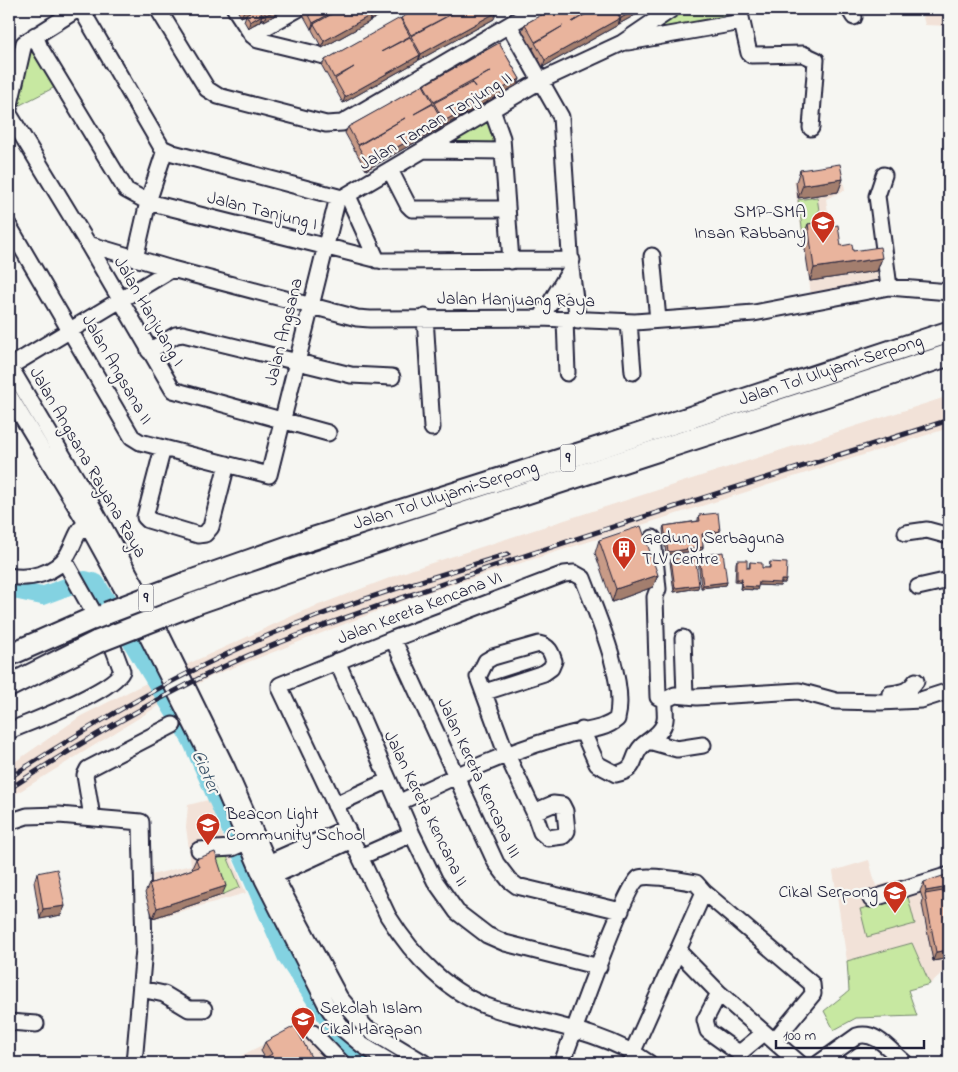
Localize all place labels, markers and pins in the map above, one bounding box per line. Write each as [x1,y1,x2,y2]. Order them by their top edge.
place label: SMP-SMA Insan Rabbany [694,200,806,247]
school or university icon: SMP-SMA Insan Rabbany [810,210,836,244]
place label: Gedung Serbaguna TLV Centre [642,526,785,573]
building icon: Gedung Serbaguna TLV Centre [611,536,637,570]
place label: Beacon Light Community School [225,802,365,849]
school or university icon: Beacon Light Community School [195,812,221,846]
place label: Cikal Serpong [778,880,878,907]
school or university icon: Cikal Serpong [882,880,908,914]
place label: Sekolah Islam Cikal Harapan [320,996,422,1043]
school or university icon: Sekolah Islam Cikal Harapan [290,1006,316,1040]

